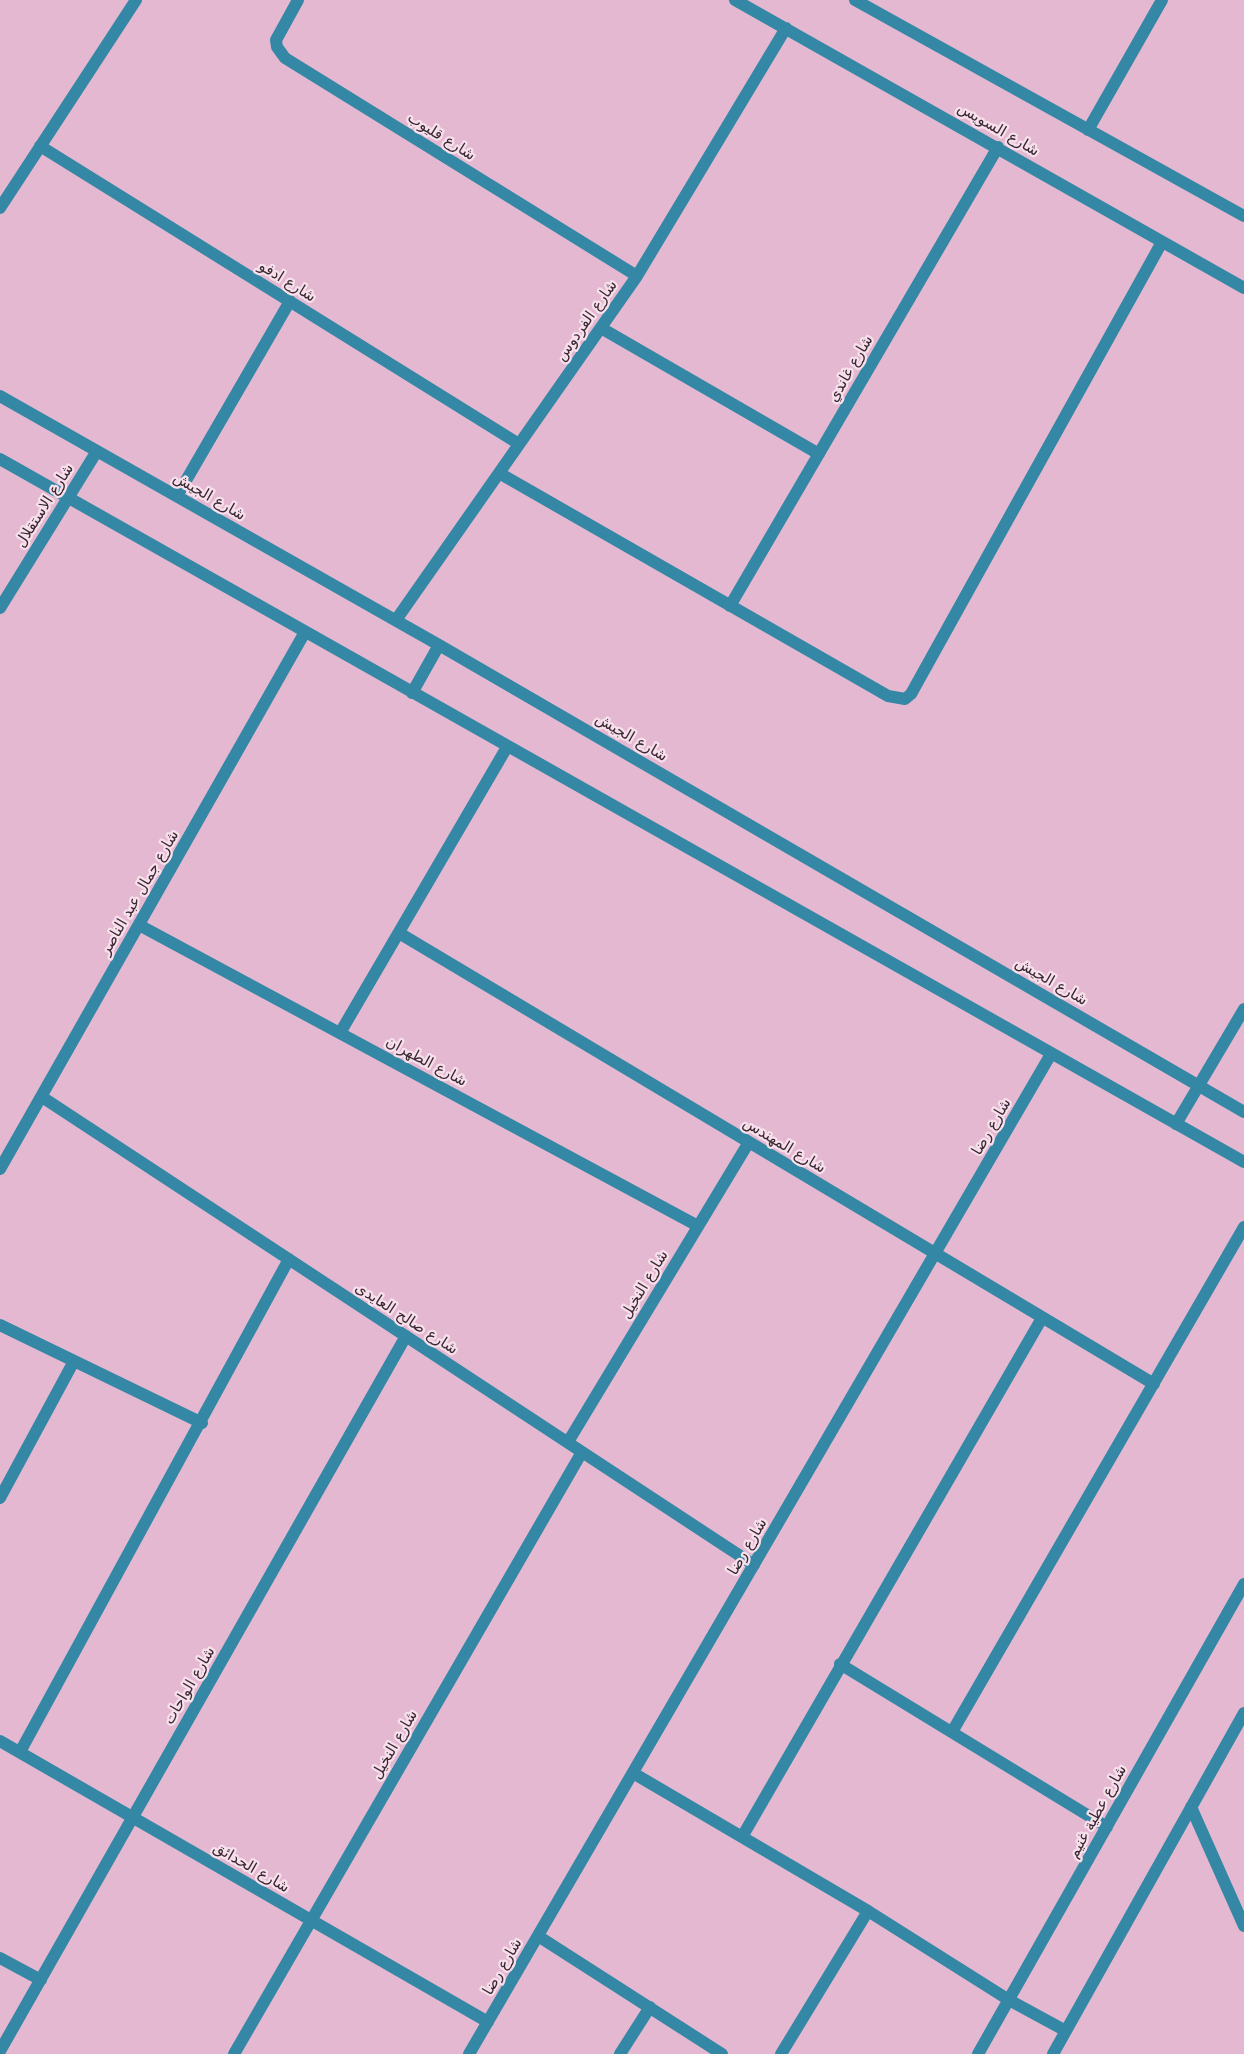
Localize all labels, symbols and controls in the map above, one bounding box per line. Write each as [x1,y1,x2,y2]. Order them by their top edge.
street label: شارع السويس [954,99,1042,161]
street label: شارع قليوب [404,109,478,165]
street label: شارع ادفو [255,257,319,307]
street label: شارع الفردوس [552,277,622,365]
street label: شارع غاندي [825,332,877,406]
street label: شارع الاستقلال [12,461,78,551]
street label: شارع الجيش [170,469,248,525]
street label: شارع الجيش [592,710,670,766]
street label: شارع جمال عبد الناصر [97,827,183,959]
street label: شارع الجيش [1012,954,1090,1010]
street label: شارع الطهران [382,1033,470,1091]
street label: شارع رضا [969,1095,1015,1159]
street label: شارع المهندس [739,1114,829,1178]
street label: شارع النخيل [617,1247,673,1323]
street label: شارع صالح العايدى [351,1279,461,1359]
street label: شارع رضا [725,1515,771,1579]
street label: شارع الواحات [161,1644,219,1728]
street label: شارع النخيل [368,1707,422,1783]
street label: شارع عطية غنيم [1065,1762,1131,1862]
street label: شارع الحدائق [210,1839,292,1897]
street label: شارع رضا [480,1935,526,1999]

